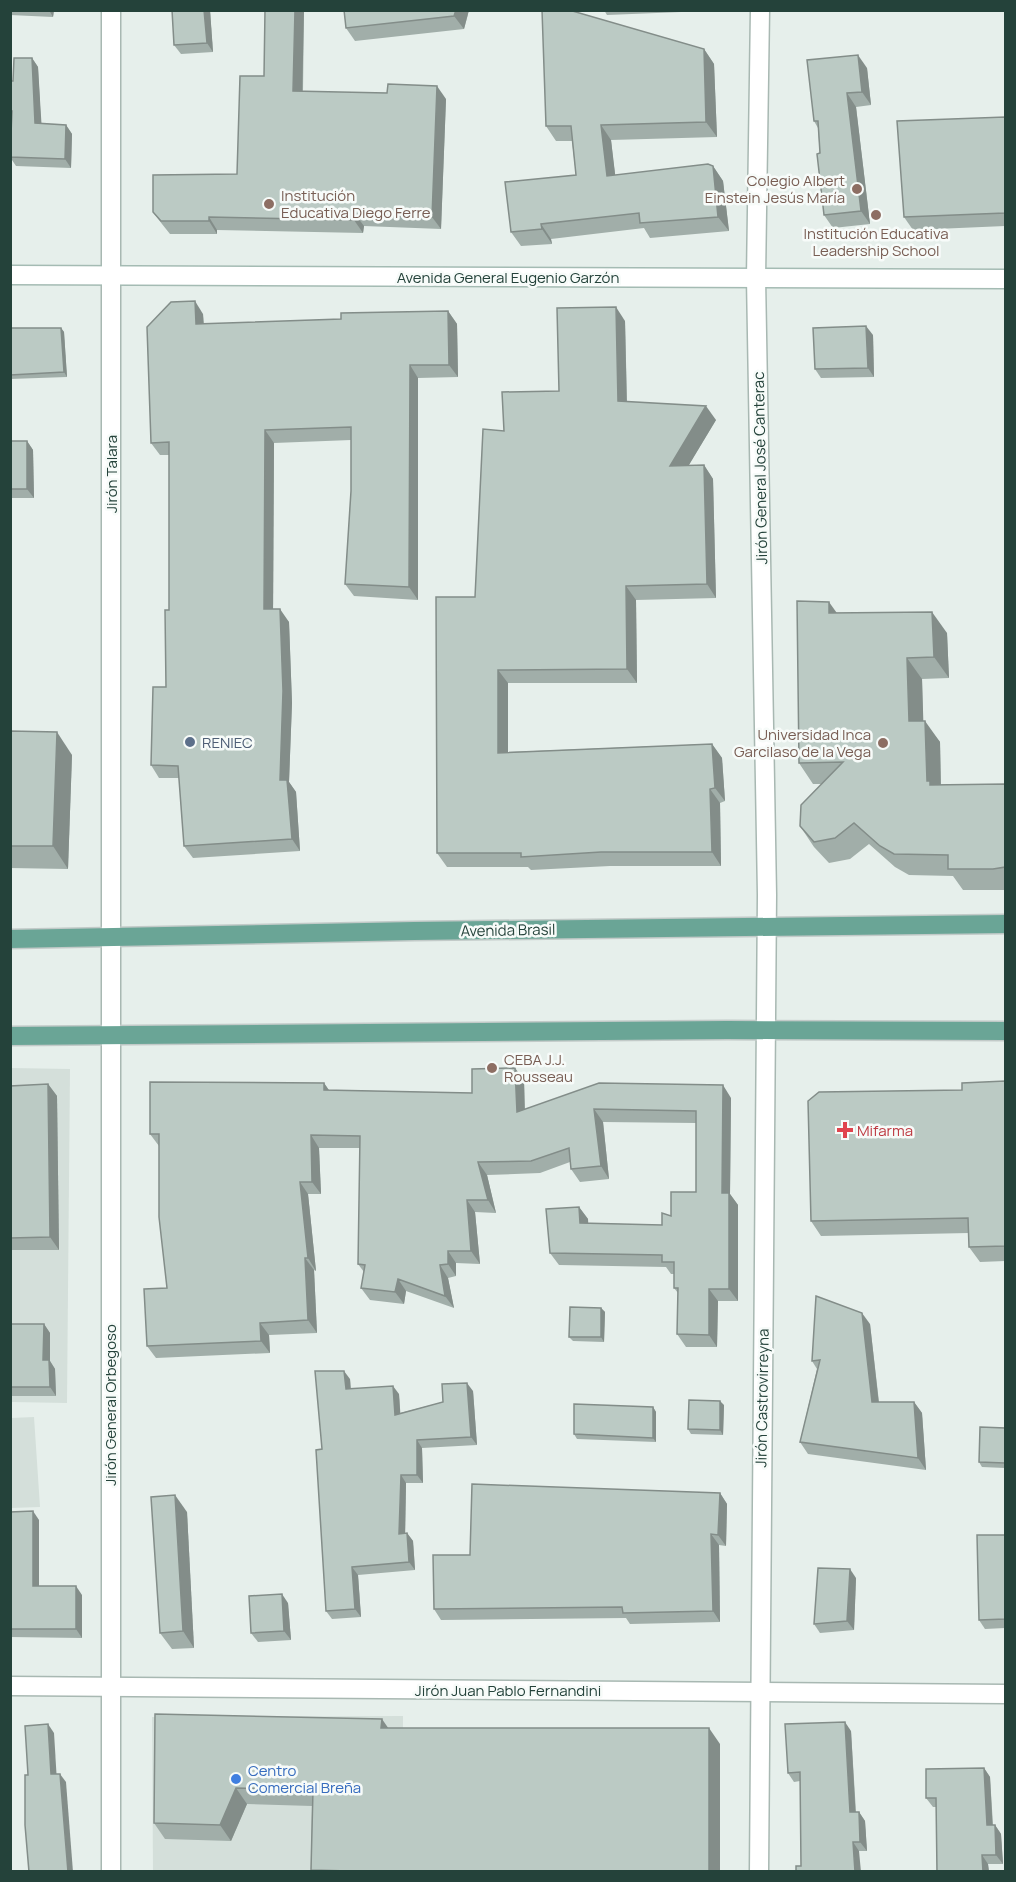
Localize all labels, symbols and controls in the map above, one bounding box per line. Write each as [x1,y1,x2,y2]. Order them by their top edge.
place label: Colegio Albert Einstein Jesús María [705,170,845,208]
marker: Colegio Albert Einstein Jesús María [850,182,864,196]
place label: Institución Educativa Diego Ferre [281,185,431,223]
marker: Institución Educativa Diego Ferre [262,197,276,211]
marker: Institución Educativa Leadership School [869,208,883,222]
place label: Institución Educativa Leadership School [803,223,949,261]
street label: Avenida General Eugenio Garzón [397,267,619,288]
street label: Jirón General José Canterac [748,371,772,565]
street label: Jirón Talara [101,435,122,513]
place label: Universidad Inca Garcilaso de la Vega [734,724,871,762]
place label: RENIEC [202,732,253,753]
marker: RENIEC [183,735,197,749]
marker: Universidad Inca Garcilaso de la Vega [876,736,890,750]
street label: Avenida Brasil [460,919,556,941]
place label: CEBA J.J. Rousseau [504,1049,573,1087]
marker: CEBA J.J. Rousseau [485,1061,499,1075]
place label: Mifarma [857,1120,913,1141]
marker: Mifarma [838,1123,852,1137]
street label: Jirón General Orbegoso [100,1324,121,1486]
street label: Jirón Castrovirreyna [750,1328,774,1468]
street label: Jirón Juan Pablo Fernandini [415,1680,601,1701]
place label: Centro Comercial Breña [248,1760,361,1798]
marker: Centro Comercial Breña [229,1772,243,1786]

